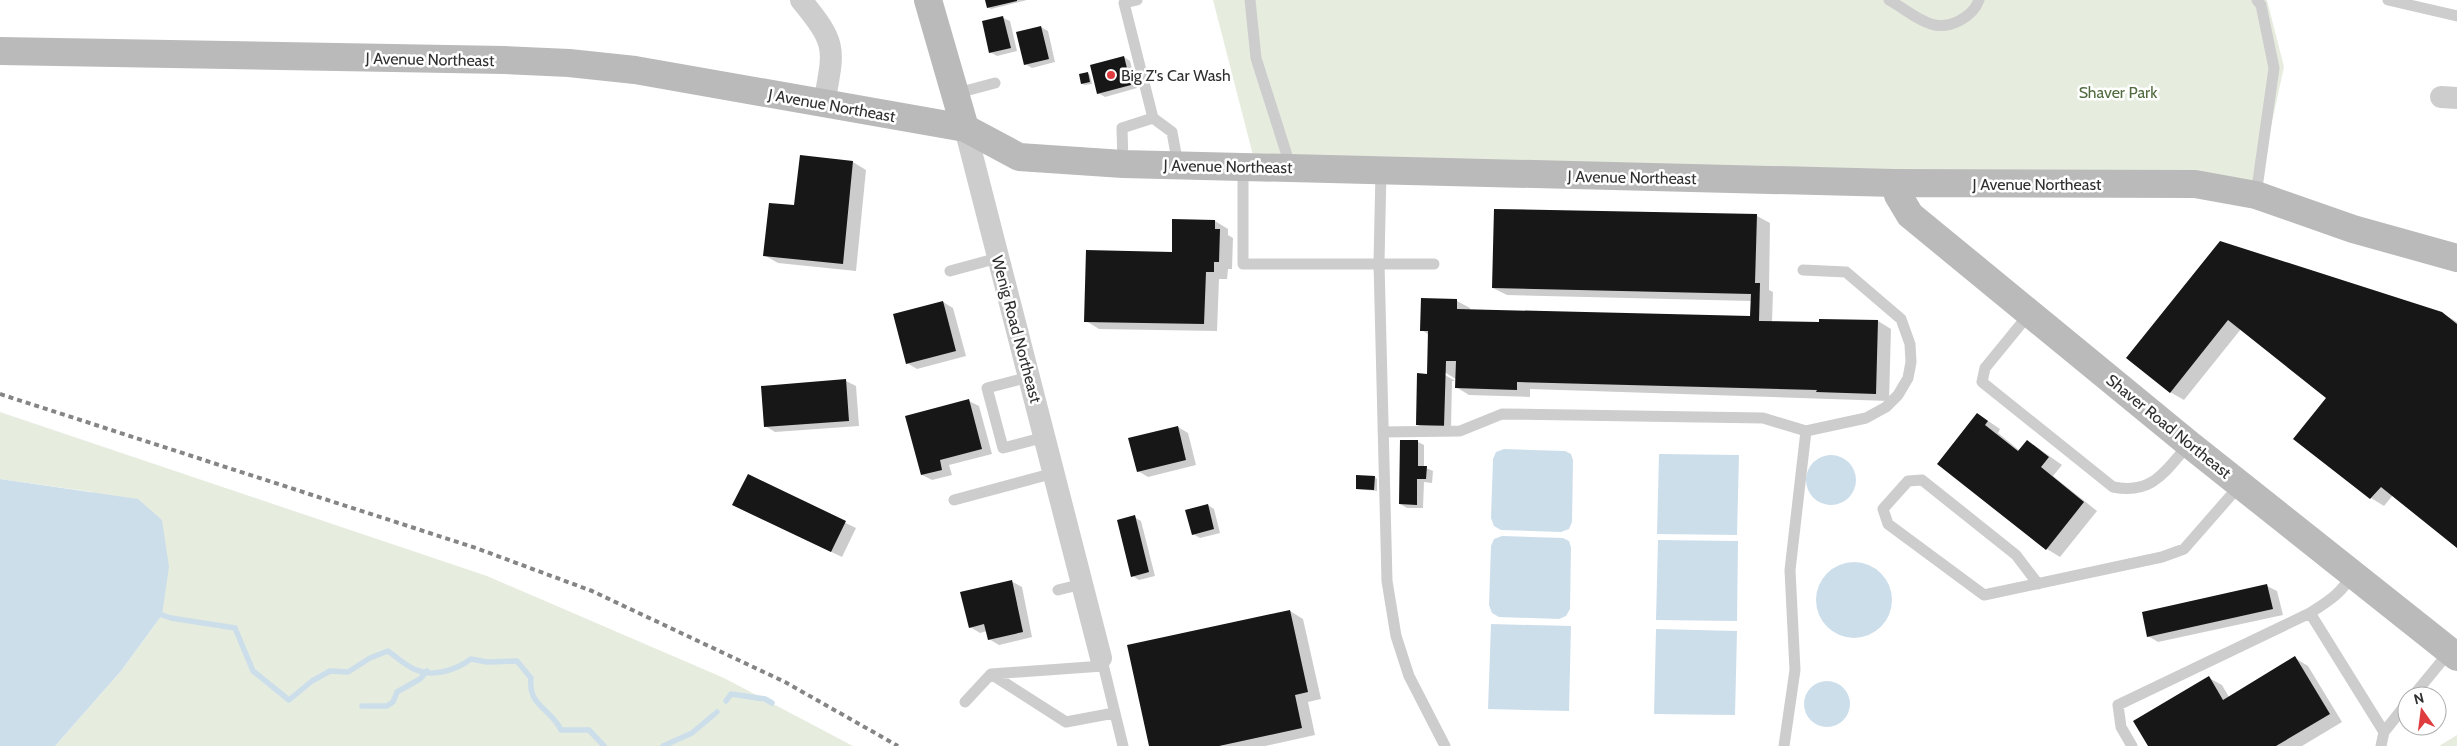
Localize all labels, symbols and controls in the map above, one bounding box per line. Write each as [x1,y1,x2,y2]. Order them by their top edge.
street label: J Avenue Northeast [364,49,495,70]
place label: Big Z's Car Wash [1121,66,1231,85]
marker: Big Z's Car Wash [1105,69,1117,81]
park label: Shaver Park [2079,83,2158,102]
street label: J Avenue Northeast [766,85,898,126]
street label: J Avenue Northeast [1162,156,1293,177]
street label: J Avenue Northeast [1566,167,1697,188]
street label: J Avenue Northeast [1972,175,2102,194]
street label: Wenig Road Northeast [988,253,1045,405]
street label: Shaver Road Northeast [2102,370,2235,483]
north arrow [2397,686,2447,736]
text: N [2412,688,2426,708]

